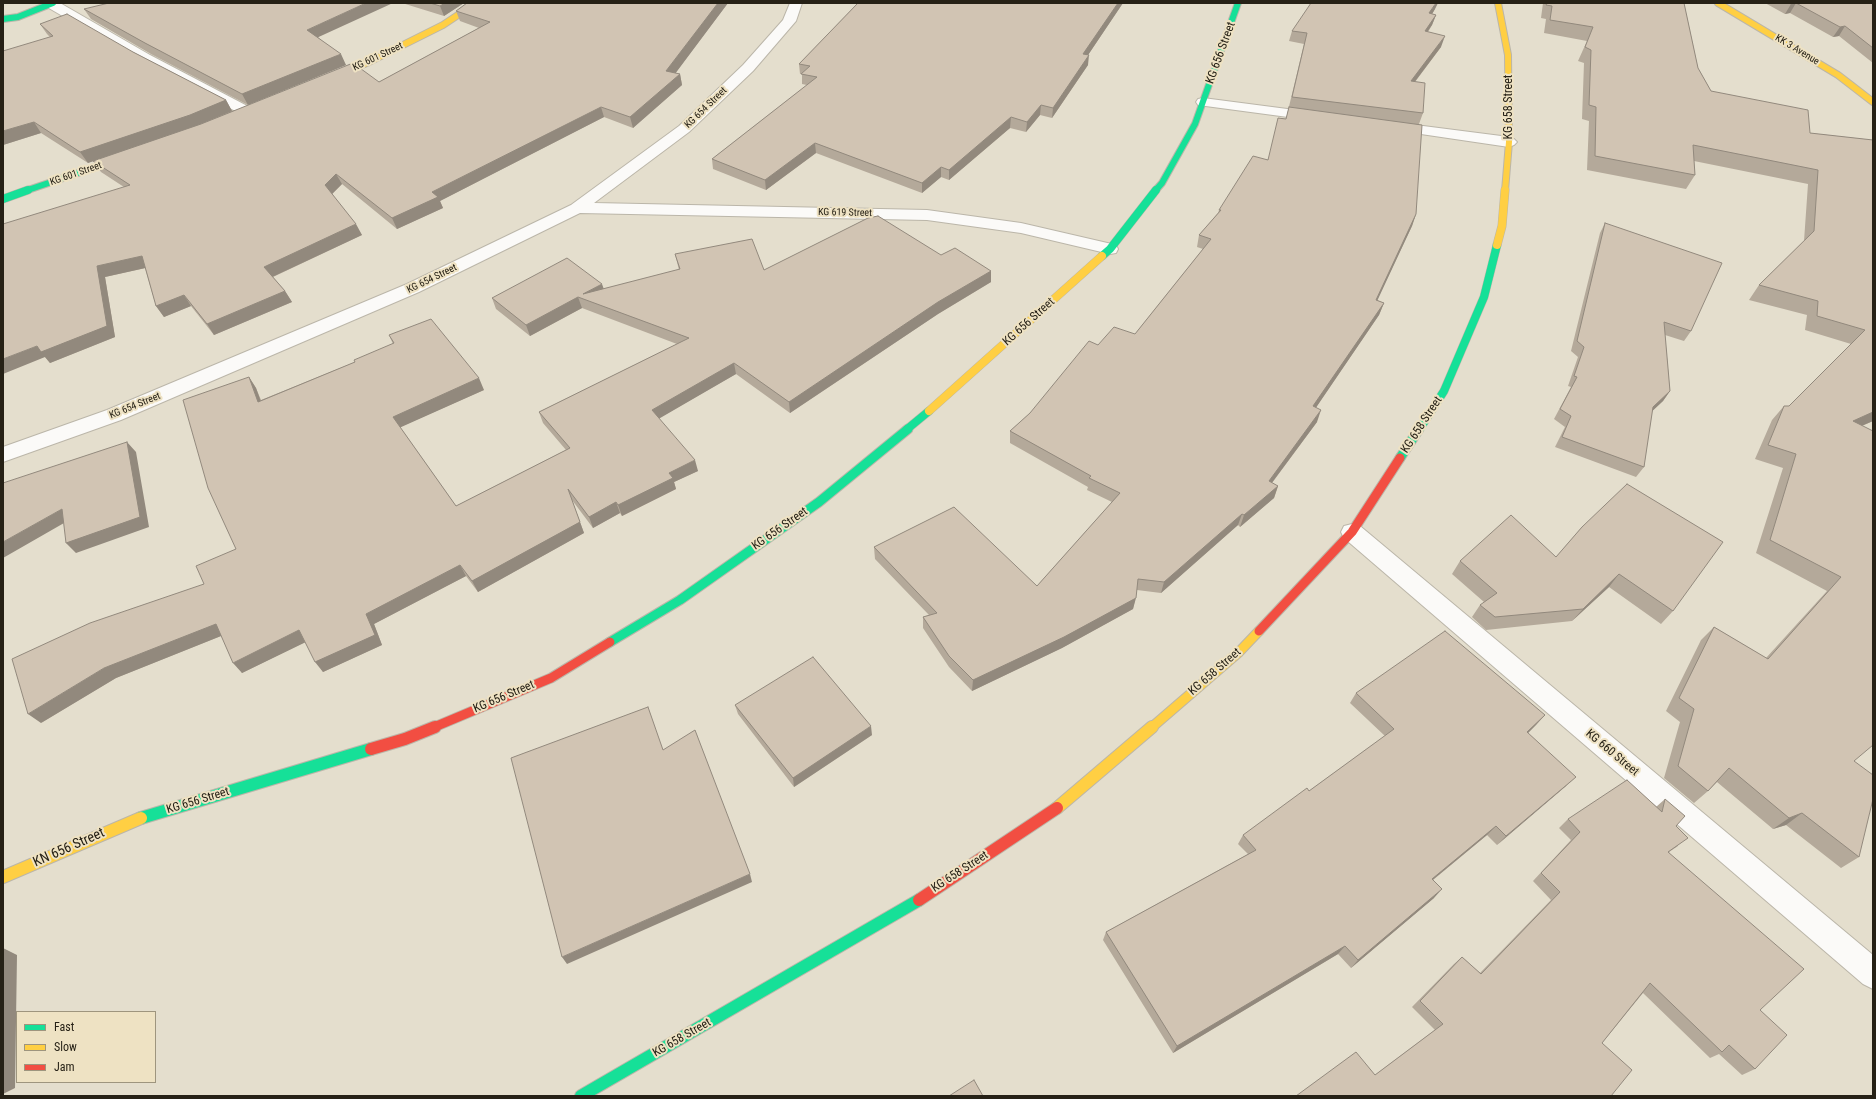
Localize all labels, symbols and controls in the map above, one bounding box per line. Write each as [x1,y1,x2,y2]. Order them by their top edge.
street label: KG 656 Street [1203,20,1239,86]
street label: KK 3 Avenue [1773,32,1821,68]
street label: KG 601 Street [351,40,405,74]
street label: KG 658 Street [1502,75,1516,139]
street label: KG 654 Street [682,85,730,131]
street label: KG 601 Street [48,160,104,188]
street label: KG 619 Street [818,207,872,219]
street label: KG 654 Street [405,262,459,296]
street label: KG 656 Street [1000,295,1058,349]
street label: KG 654 Street [108,390,162,422]
street label: KG 658 Street [1398,394,1446,456]
street label: KG 656 Street [749,505,811,553]
street label: KG 658 Street [1186,645,1244,699]
street label: KG 656 Street [471,678,537,716]
street label: KG 660 Street [1583,727,1641,779]
street label: KG 656 Street [165,785,231,817]
street label: KN 656 Street [31,825,107,871]
street label: KG 658 Street [929,848,991,896]
legend [16,1011,156,1083]
street label: KG 658 Street [650,1016,714,1060]
text: Fast [54,1020,74,1034]
text: Slow [54,1040,77,1054]
text: Jam [54,1060,75,1074]

